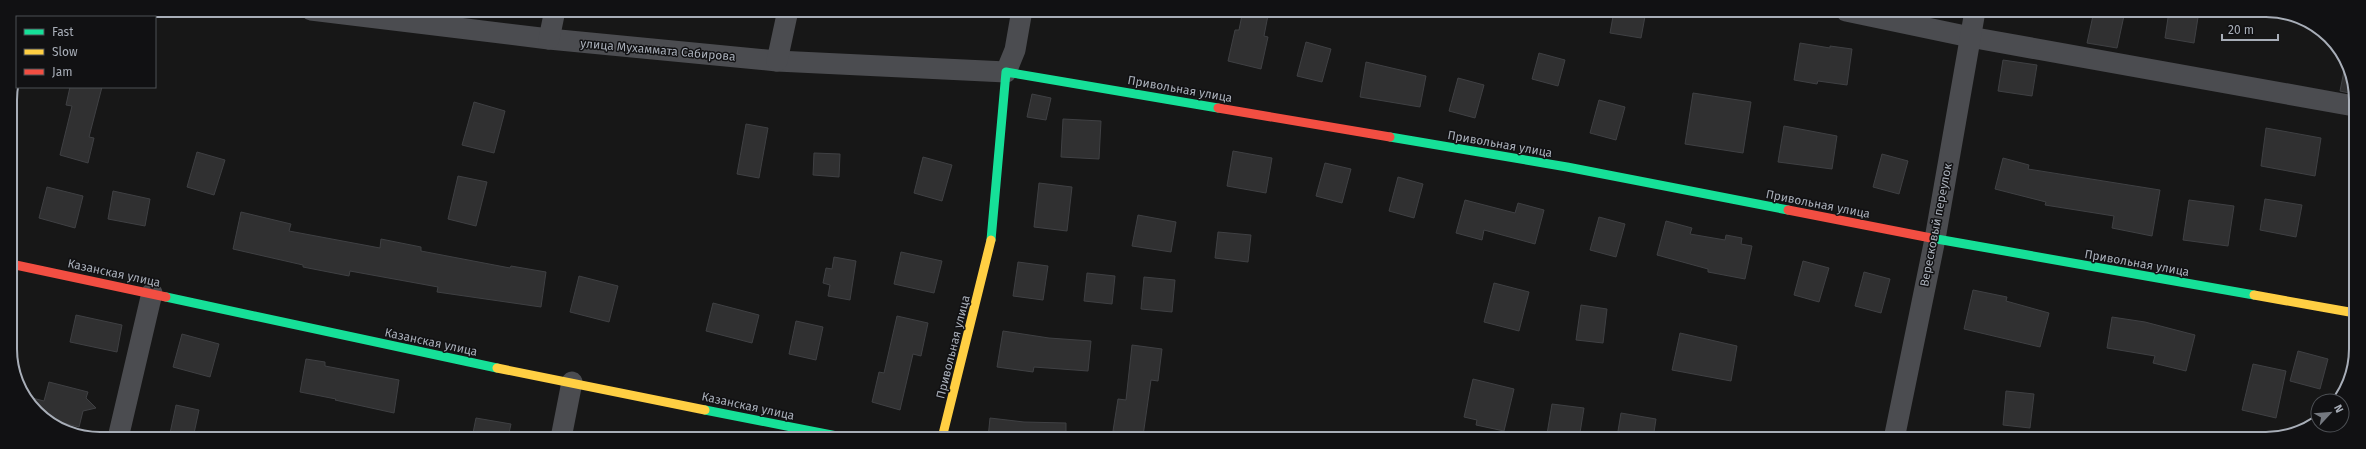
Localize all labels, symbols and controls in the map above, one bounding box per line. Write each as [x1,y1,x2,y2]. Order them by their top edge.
legend [16,16,156,88]
scale bar [2222,16,2278,42]
text: 20 m [2228,23,2254,37]
text: Fast [52,25,74,39]
street label: улица Мухаммата Сабирова [580,36,736,64]
text: Slow [52,45,78,59]
text: Jam [52,65,72,79]
street label: Привольная улица [1127,73,1233,105]
street label: Привольная улица [1447,128,1553,160]
street label: Вересковый переулок [1917,161,1955,288]
street label: Привольная улица [1765,187,1871,221]
street label: Привольная улица [2084,247,2190,279]
street label: Казанская улица [66,256,162,290]
street label: Привольная улица [933,294,973,400]
street label: Казанская улица [383,325,479,359]
street label: Казанская улица [700,389,796,423]
north arrow [2310,393,2350,433]
text: N [2331,403,2346,415]

